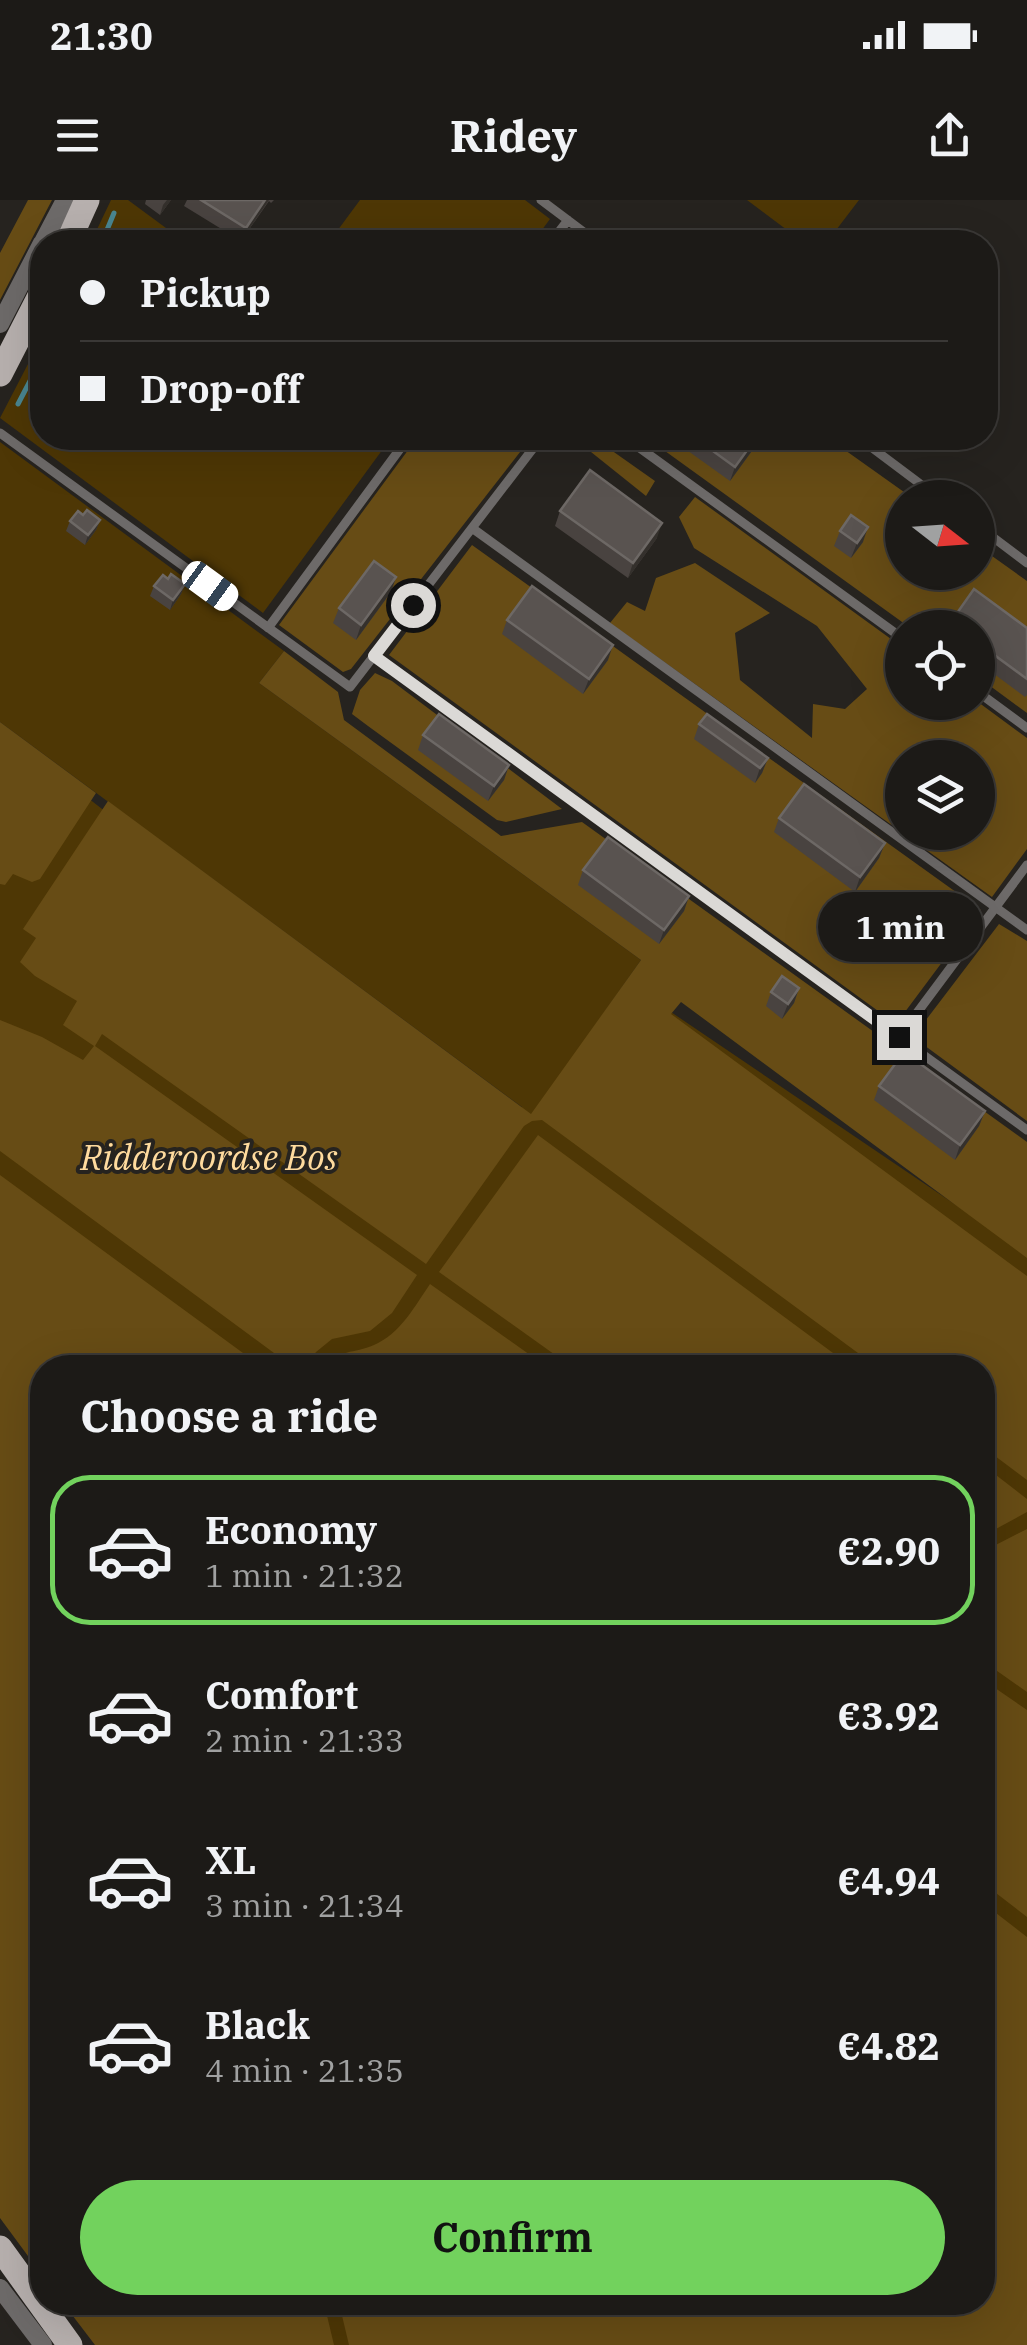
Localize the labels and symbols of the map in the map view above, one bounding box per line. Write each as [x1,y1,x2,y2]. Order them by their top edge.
north arrow [885,480,995,590]
car [177,556,243,616]
route start [391,583,436,628]
callout: 1 min [816,892,982,962]
route end [877,1015,922,1060]
park label: Ridderoordse Bos [80,1134,338,1180]

